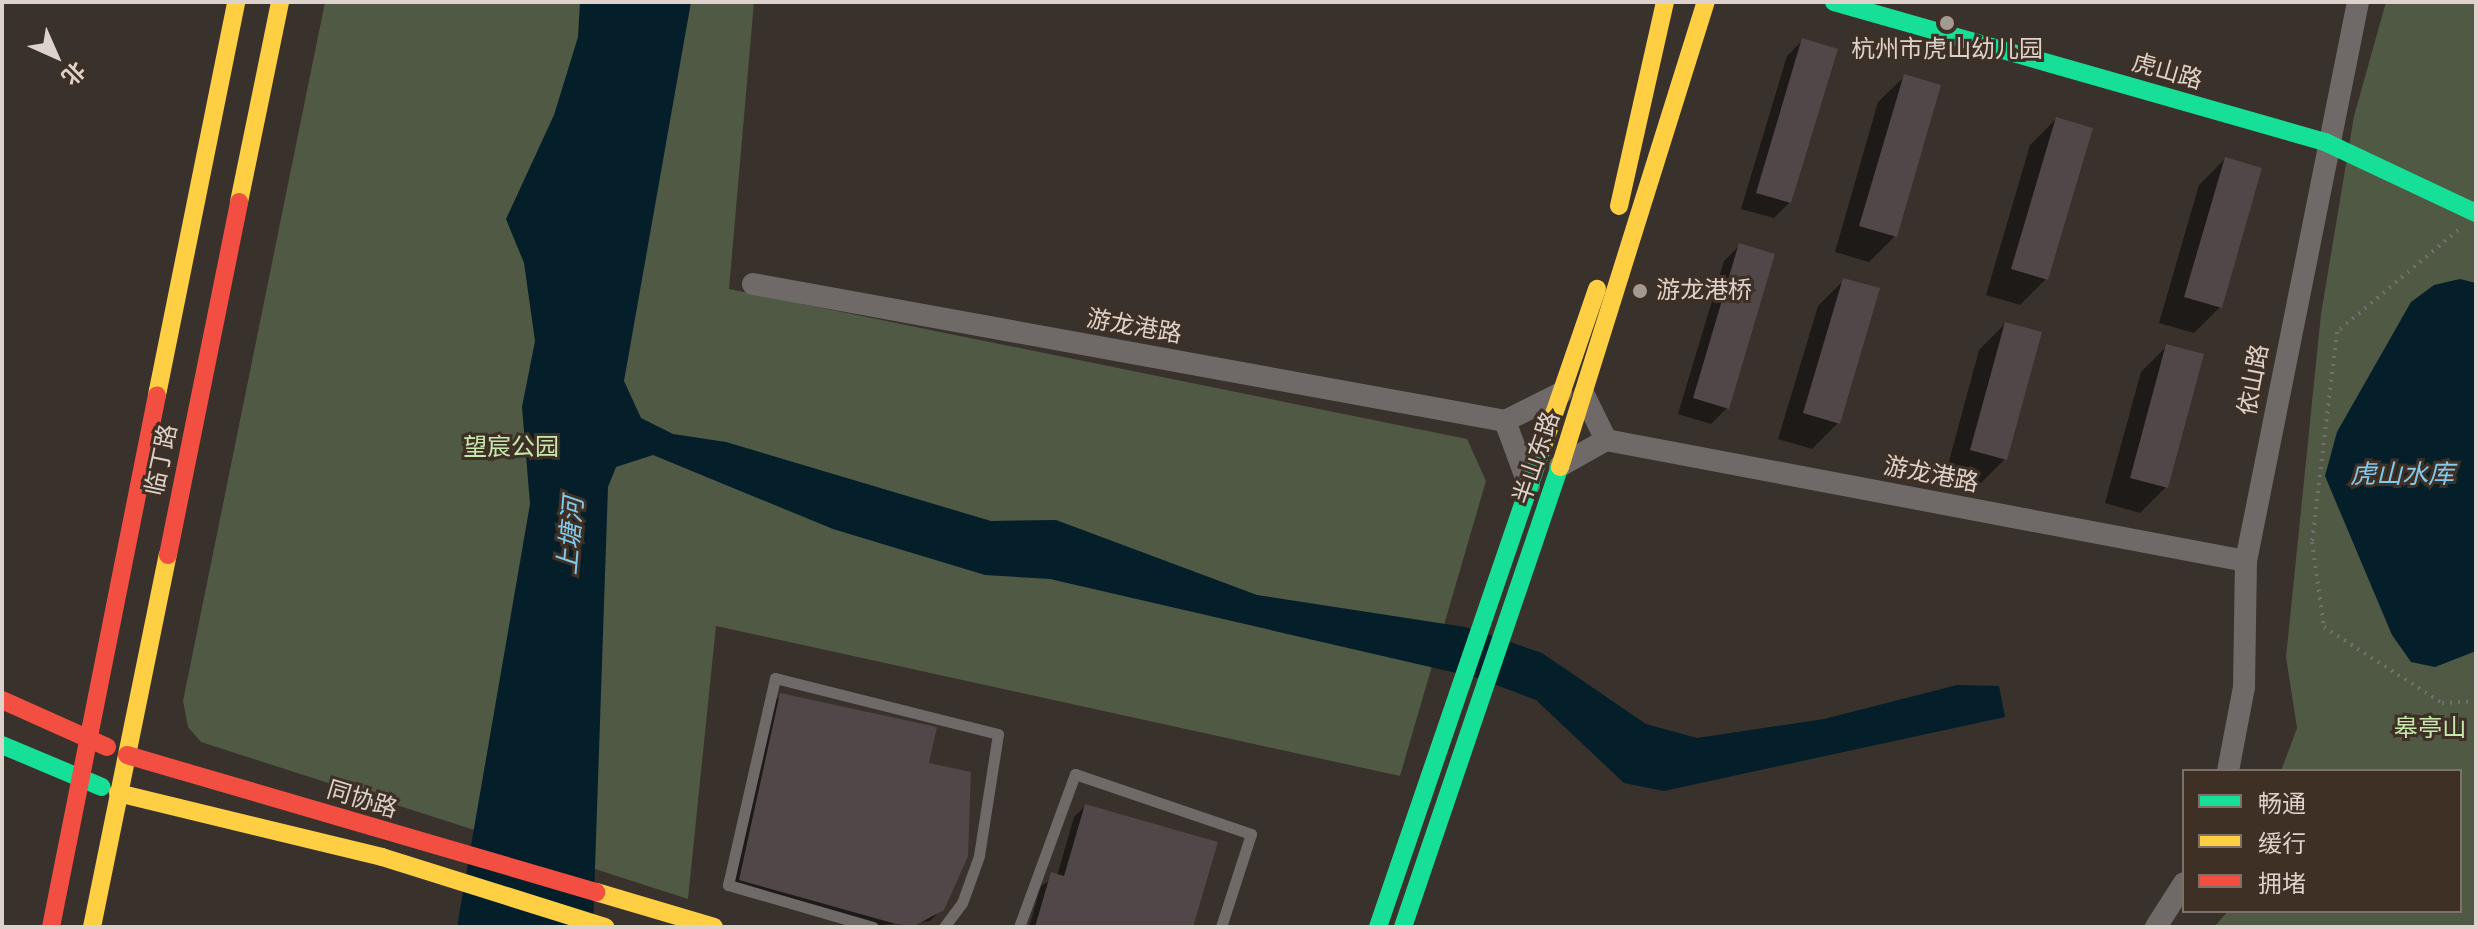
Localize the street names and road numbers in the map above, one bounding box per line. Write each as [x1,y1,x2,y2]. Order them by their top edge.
street label: 虎山路 [2128,48,2206,96]
street label: 游龙港路 [1084,304,1184,350]
street label: 依山路 [2233,342,2275,418]
street label: 半山东路 [1508,408,1566,508]
street label: 临丁路 [140,422,184,498]
street label: 游龙港路 [1881,452,1981,498]
street label: 同协路 [323,776,401,824]

